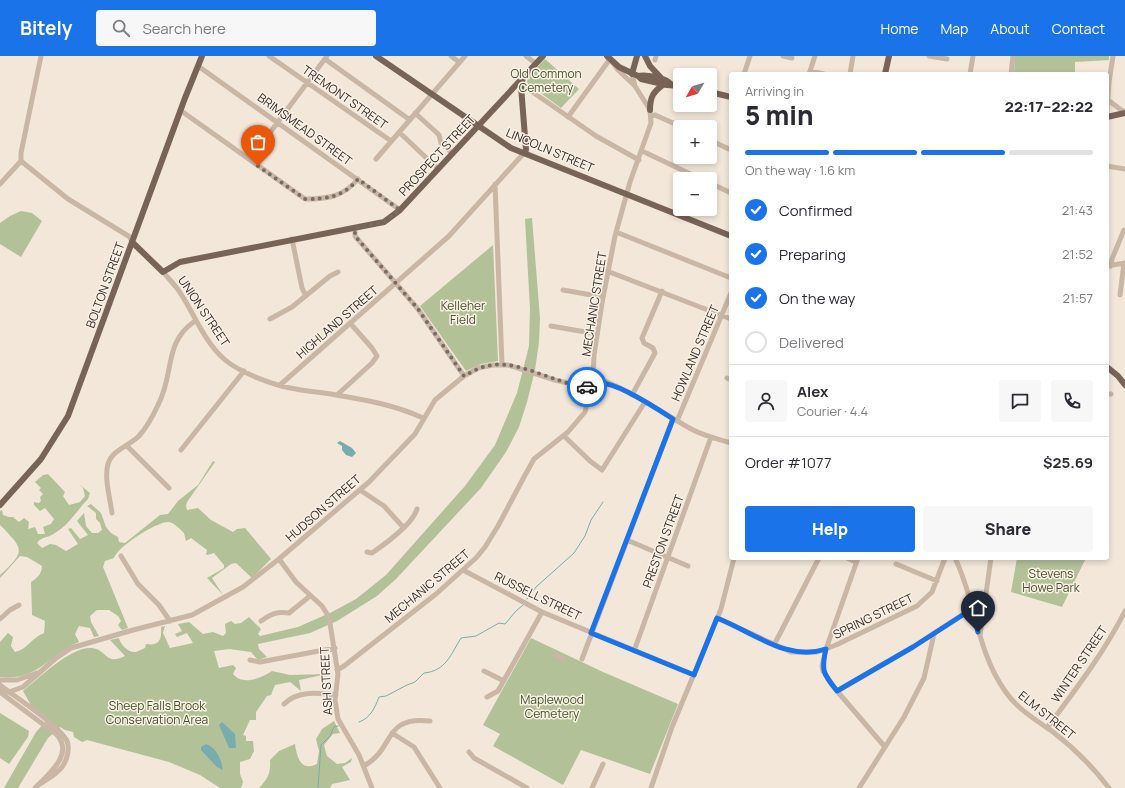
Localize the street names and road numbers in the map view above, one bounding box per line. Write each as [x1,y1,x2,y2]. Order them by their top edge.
street label: TREMONT STREET [299,61,392,133]
street label: BRIMSMEAD STREET [254,89,356,170]
street label: PROSPECT STREET [395,110,480,199]
street label: LINCOLN STREET [503,124,597,177]
street label: BOLTON STREET [82,239,129,330]
street label: MECHANIC STREET [577,250,611,358]
street label: UNION STREET [174,272,234,350]
street label: HIGHLAND STREET [293,281,382,362]
street label: HOWLAND STREET [667,301,723,404]
street label: HUDSON STREET [282,470,365,545]
street label: PRESTON STREET [638,491,688,590]
street label: MECHANIC STREET [381,545,474,627]
street label: RUSSELL STREET [492,568,585,625]
street label: SPRING STREET [830,589,917,643]
street label: WINTER STREET [1047,622,1111,706]
street label: ASH STREET [316,646,336,716]
street label: ELM STREET [1015,687,1080,744]

